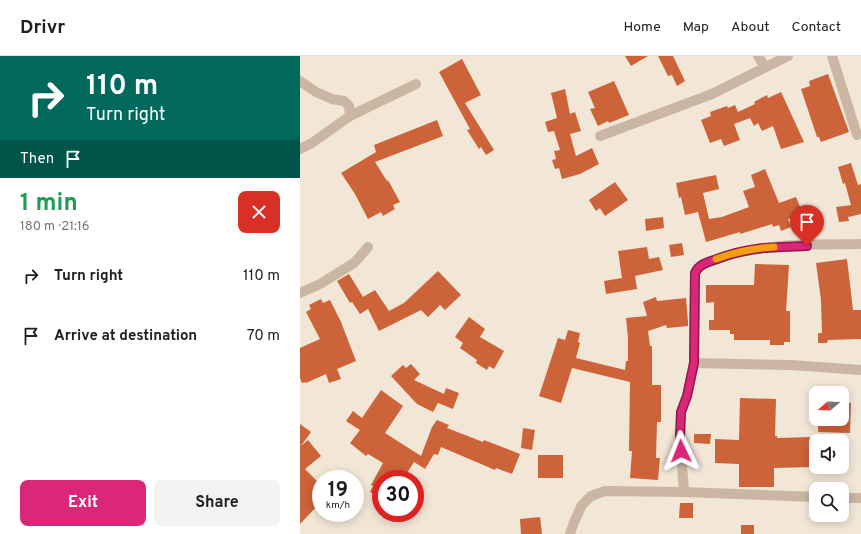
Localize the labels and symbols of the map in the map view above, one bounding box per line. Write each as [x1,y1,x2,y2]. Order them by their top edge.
pin [790,205,824,246]
north arrow [809,386,849,426]
position arrow [660,430,702,472]
speed limit sign: 30 [372,470,424,522]

